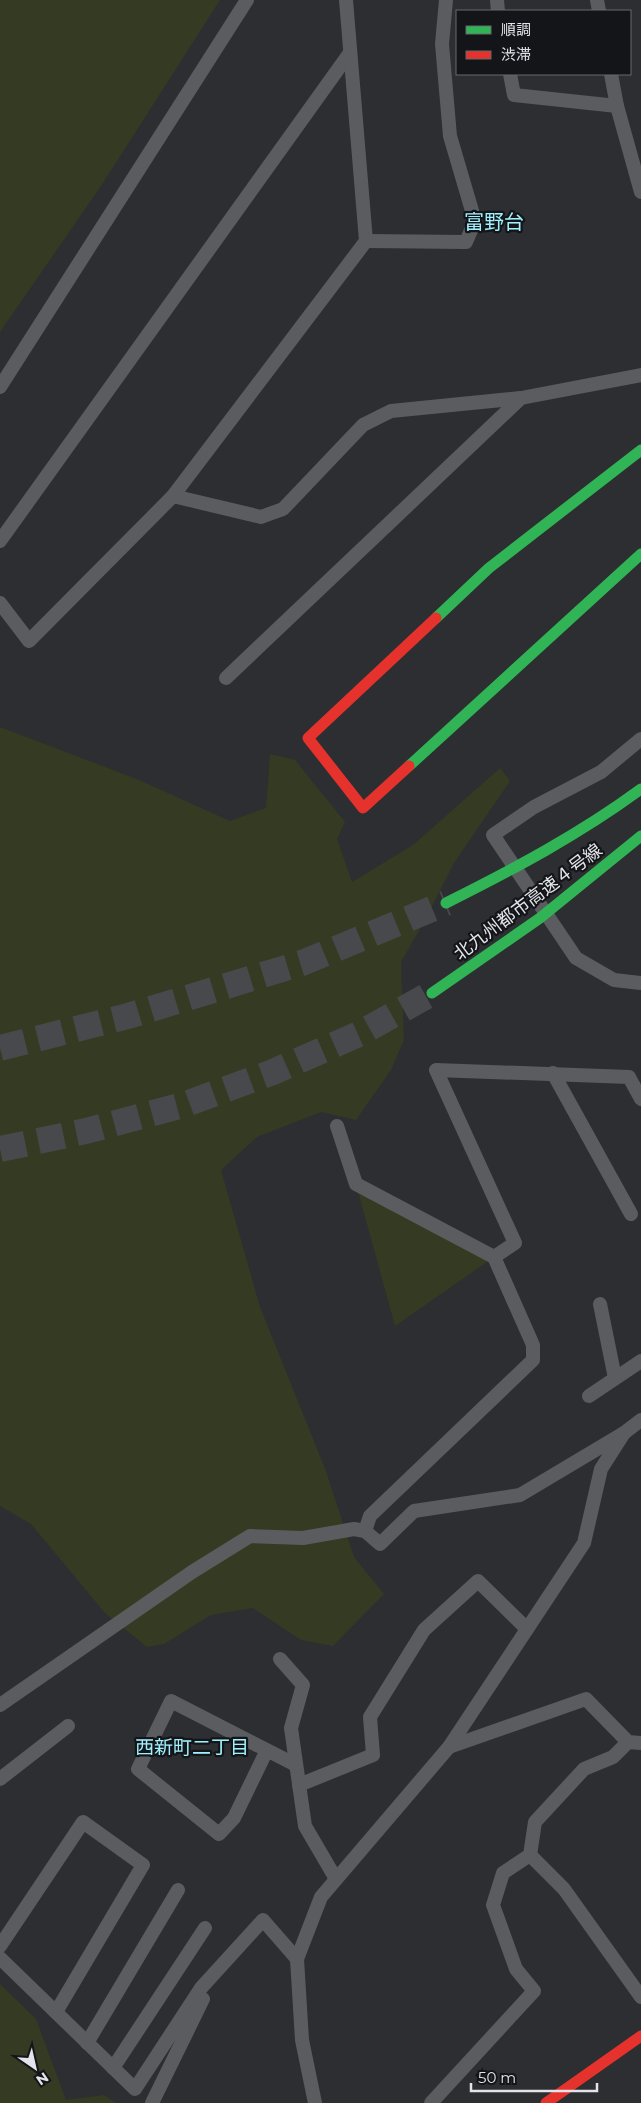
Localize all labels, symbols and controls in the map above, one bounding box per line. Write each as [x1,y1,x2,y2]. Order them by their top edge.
legend [456,10,631,75]
text: 順調 [501,20,531,39]
text: 渋滞 [501,45,531,64]
district label: 富野台 [464,210,524,234]
street label: 北九州都市高速４号線 [450,839,606,965]
district label: 西新町二丁目 [135,1736,249,1759]
north arrow [10,2043,60,2093]
scale bar [471,2060,597,2092]
text: N [33,2068,52,2089]
text: 50 m [478,2068,516,2087]

